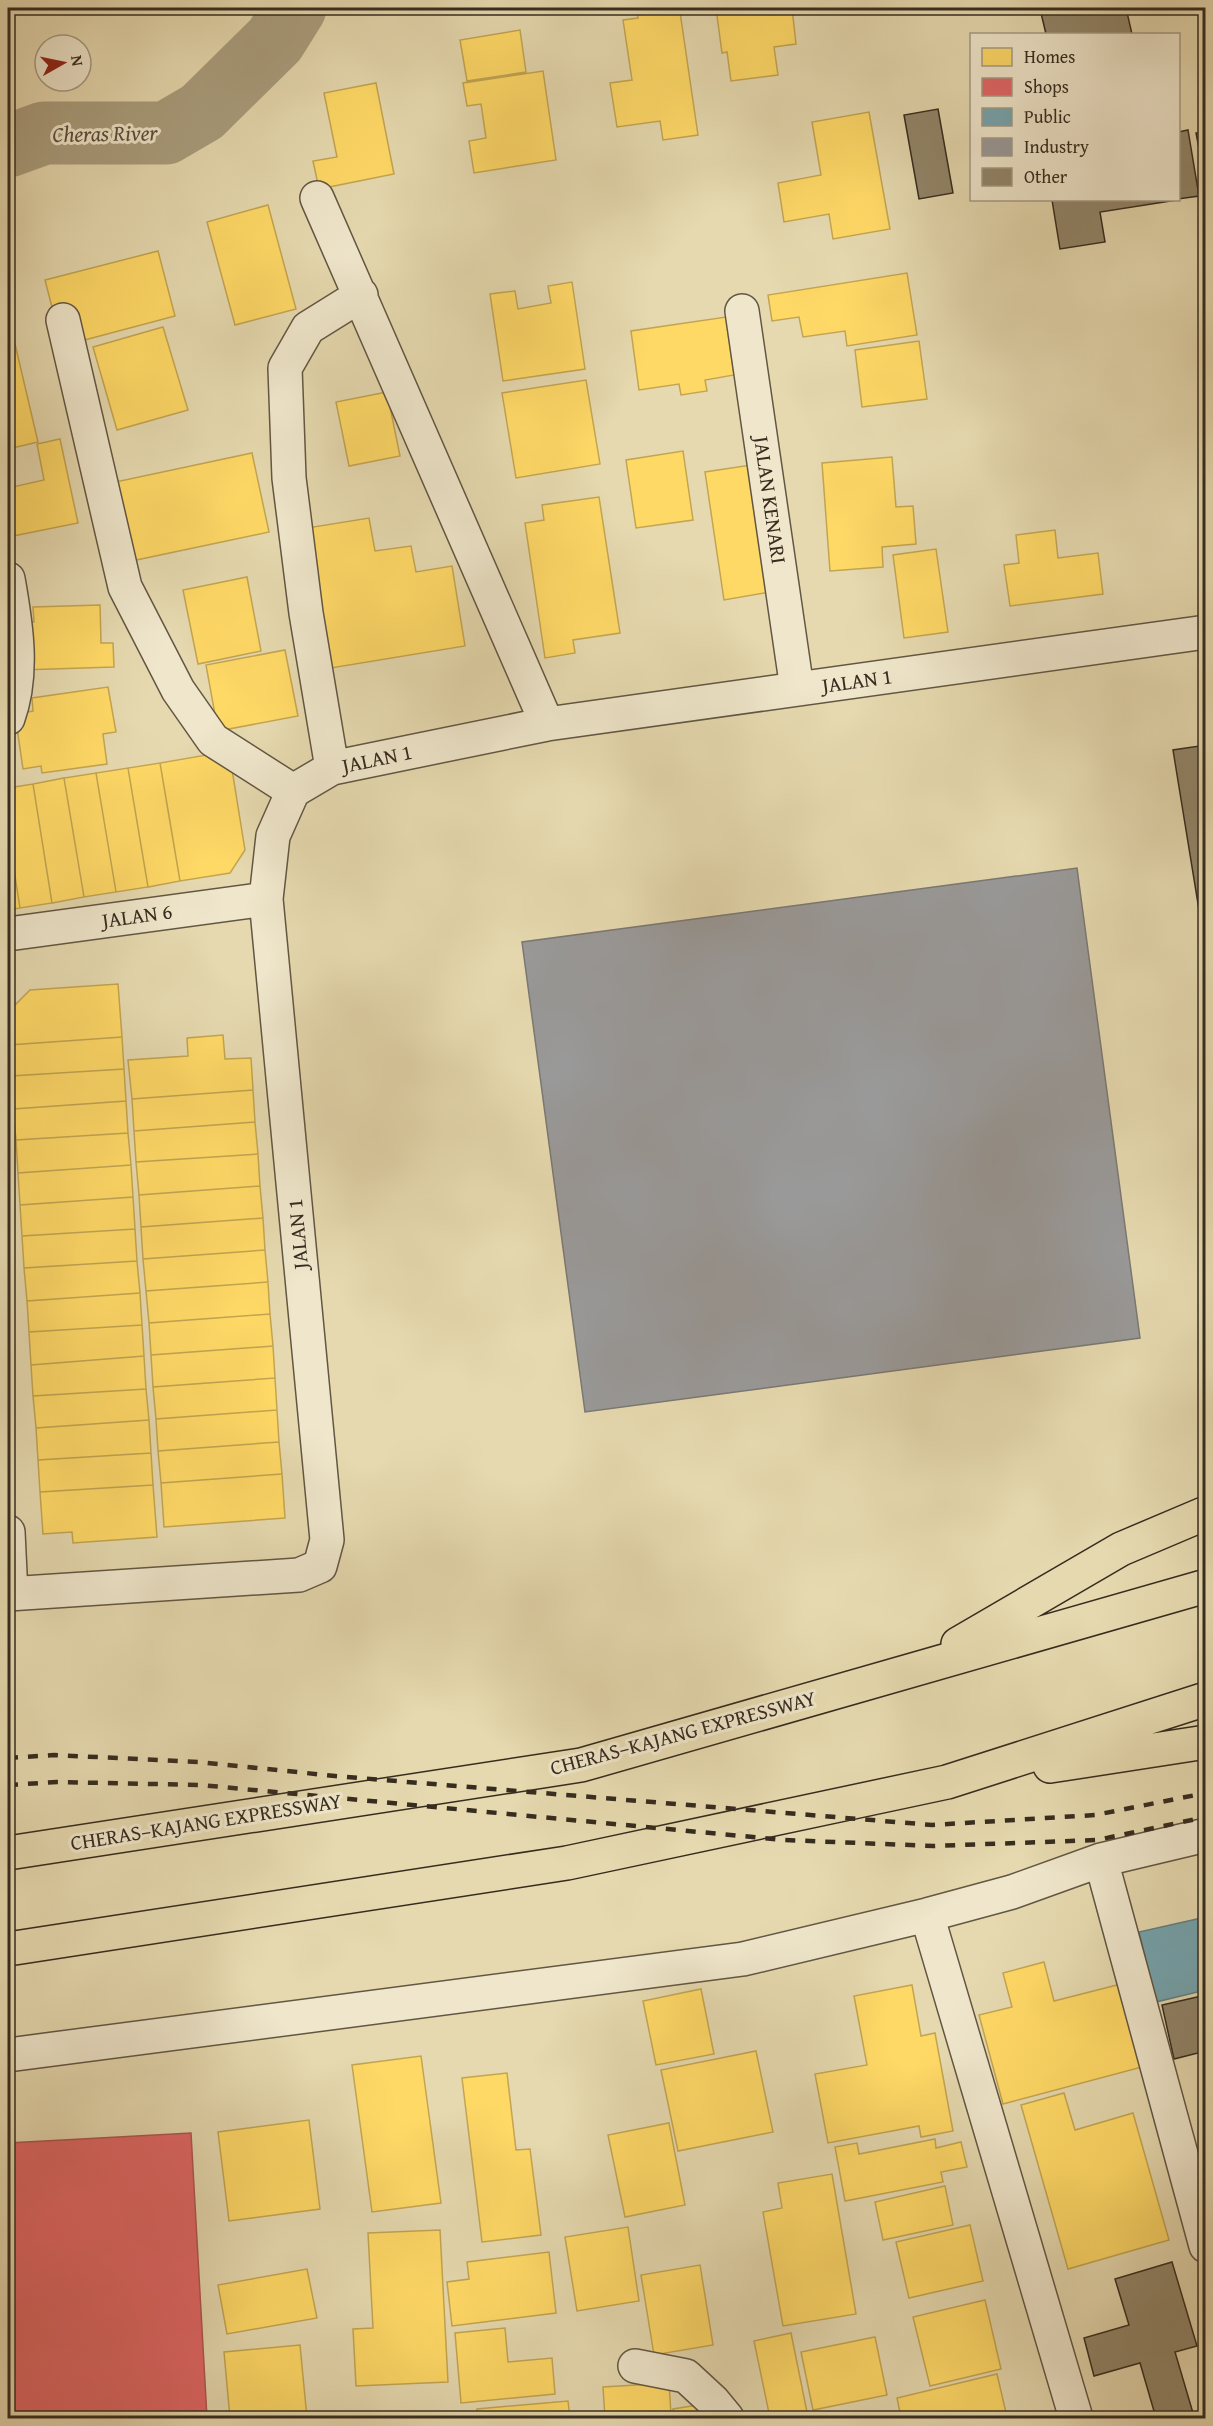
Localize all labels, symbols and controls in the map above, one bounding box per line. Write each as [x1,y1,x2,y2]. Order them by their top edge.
north arrow [33,33,93,93]
legend [970,33,1180,201]
text: Homes [1024,43,1075,70]
text: N [65,53,91,68]
text: Shops [1024,73,1069,100]
text: Public [1024,103,1071,130]
water label: Cheras River [52,116,159,150]
text: Industry [1024,133,1089,160]
text: Other [1024,163,1068,190]
street label: JALAN KENARI [746,431,795,566]
street label: JALAN 1 [817,660,894,701]
street label: JALAN 1 [336,736,415,782]
street label: JALAN 6 [97,895,174,936]
street label: JALAN 1 [279,1197,316,1274]
street label: CHERAS–KAJANG EXPRESSWAY [546,1682,820,1783]
street label: CHERAS–KAJANG EXPRESSWAY [68,1785,344,1858]

